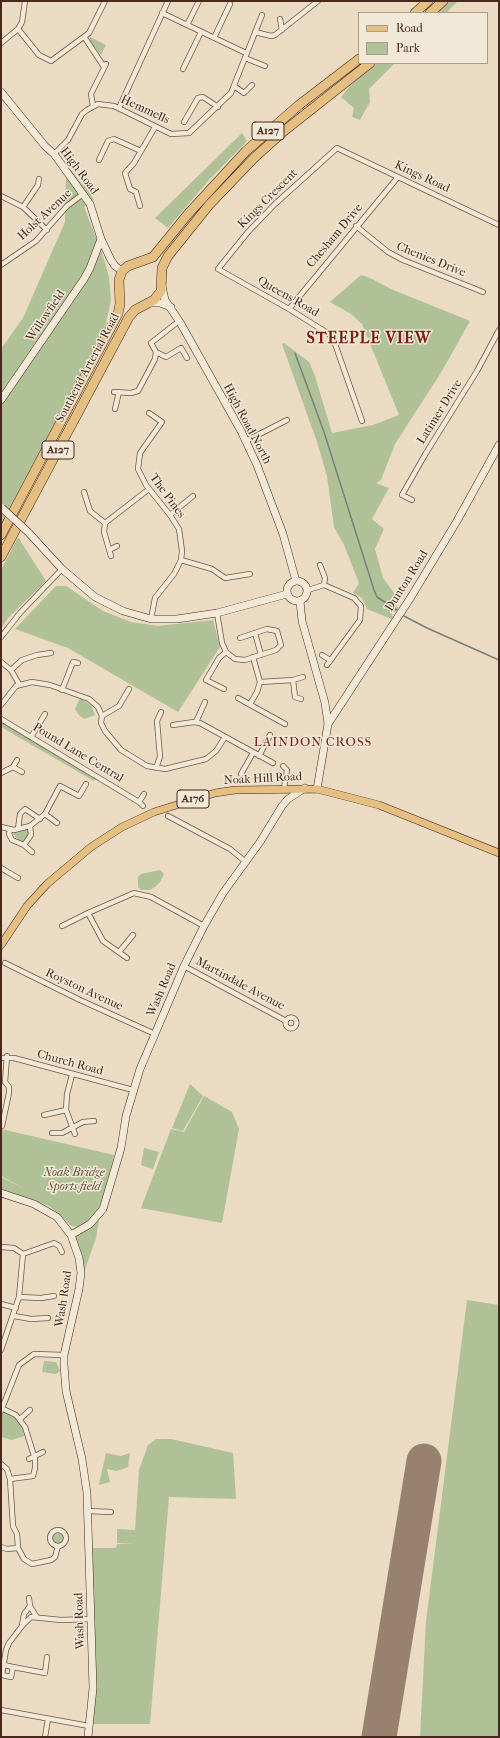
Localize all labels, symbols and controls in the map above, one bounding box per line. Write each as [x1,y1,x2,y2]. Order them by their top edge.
legend [358,12,488,64]
text: Road [396,21,423,35]
text: Park [396,41,420,55]
street label: Hemmells [118,92,172,128]
road number: A127 [252,122,284,140]
street label: High Road [57,145,101,197]
street label: Kings Road [392,158,452,196]
street label: Kings Crescent [235,166,301,232]
street label: Holst Avenue [15,186,75,244]
street label: Chesham Drive [304,201,366,271]
street label: Chenies Drive [394,240,468,280]
street label: Queens Road [255,274,321,320]
street label: Willowfield [24,288,68,344]
street label: Southend Arterial Road [53,311,123,425]
district label: STEEPLE VIEW [306,329,432,349]
street label: Latimer Drive [414,377,466,447]
street label: High Road North [220,381,274,467]
road number: A127 [42,441,74,459]
street label: The Pines [146,471,188,521]
street label: Dunton Road [383,548,431,614]
street label: Pound Lane Central [30,720,126,786]
district label: LAINDON CROSS [254,735,372,751]
street label: Noak Hill Road [224,770,302,788]
road number: A176 [177,790,209,808]
street label: Martindale Avenue [193,954,287,1014]
street label: Wash Road [144,961,180,1019]
street label: Royston Avenue [43,966,125,1014]
street label: Church Road [35,1047,105,1079]
park label: Noak Bridge Sports field [43,1166,105,1194]
street label: Wash Road [52,1270,76,1328]
street label: Wash Road [72,1592,88,1650]

